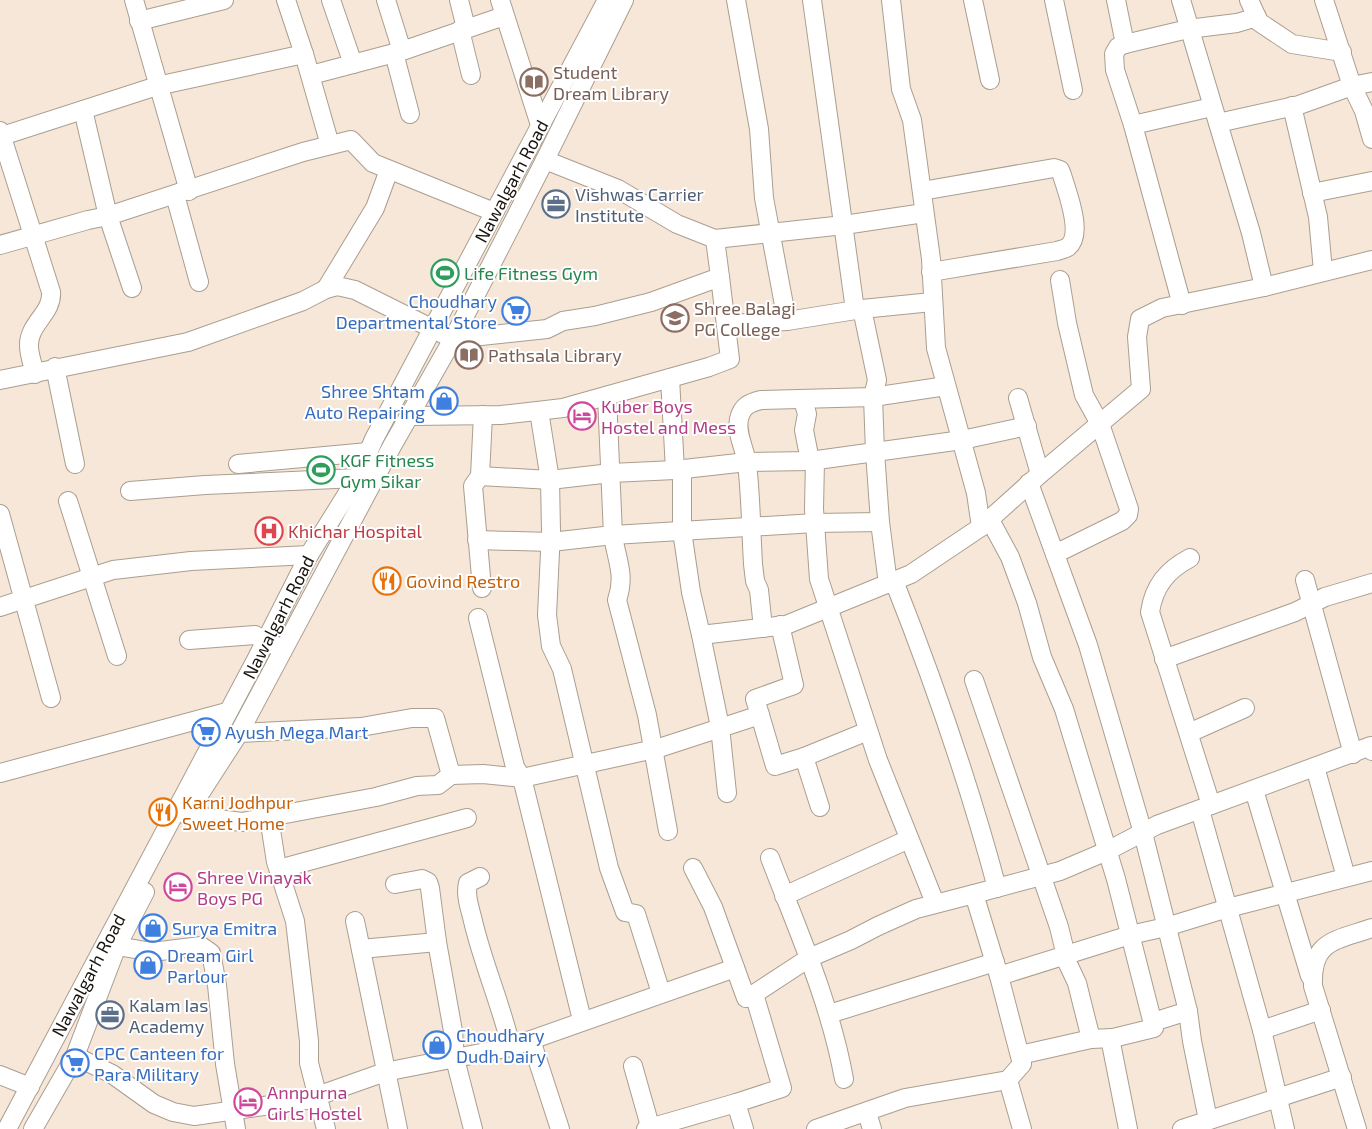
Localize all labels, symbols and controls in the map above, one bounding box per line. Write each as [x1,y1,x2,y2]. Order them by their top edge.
place label: Student Dream Library [553,61,670,104]
library icon: Student Dream Library [519,67,549,97]
street label: Nawalgarh Road [469,116,553,246]
place label: Vishwas Carrier Institute [575,183,704,226]
office icon: Vishwas Carrier Institute [541,189,571,219]
sports icon: Life Fitness Gym [430,258,460,288]
place label: Life Fitness Gym [464,262,598,284]
place label: Choudhary Departmental Store [336,290,497,333]
supermarket icon: Choudhary Departmental Store [501,296,531,326]
place label: Shree Balagi PG College [694,297,796,340]
school or university icon: Shree Balagi PG College [660,303,690,333]
library icon: Pathsala Library [454,340,484,370]
place label: Pathsala Library [488,344,622,366]
place label: Shree Shtam Auto Repairing [305,380,425,423]
shop icon: Shree Shtam Auto Repairing [429,386,459,416]
place label: Kuber Boys Hostel and Mess [601,395,736,438]
hotel icon: Kuber Boys Hostel and Mess [567,401,597,431]
place label: KGF Fitness Gym Sikar [340,449,434,492]
sports icon: KGF Fitness Gym Sikar [306,455,336,485]
hospital icon: Khichar Hospital [254,516,284,546]
place label: Khichar Hospital [288,520,423,542]
street label: Nawalgarh Road [237,552,319,682]
restaurant icon: Govind Restro [372,566,402,596]
place label: Govind Restro [406,570,520,592]
supermarket icon: Ayush Mega Mart [191,717,221,747]
place label: Ayush Mega Mart [225,721,368,743]
place label: Karni Jodhpur Sweet Home [182,791,293,834]
restaurant icon: Karni Jodhpur Sweet Home [148,797,178,827]
place label: Shree Vinayak Boys PG [197,866,312,909]
hotel icon: Shree Vinayak Boys PG [163,872,193,902]
street label: Nawalgarh Road [46,910,130,1040]
shop icon: Surya Emitra [138,913,168,943]
place label: Surya Emitra [172,917,277,939]
place label: Dream Girl Parlour [167,944,254,987]
shop icon: Dream Girl Parlour [133,950,163,980]
place label: Kalam Ias Academy [129,994,208,1037]
office icon: Kalam Ias Academy [95,1000,125,1030]
place label: Choudhary Dudh Dairy [456,1024,547,1067]
shop icon: Choudhary Dudh Dairy [422,1030,452,1060]
place label: CPC Canteen for Para Military [94,1042,224,1085]
supermarket icon: CPC Canteen for Para Military [60,1048,90,1078]
place label: Annpurna Girls Hostel [267,1081,362,1124]
hotel icon: Annpurna Girls Hostel [233,1087,263,1117]

